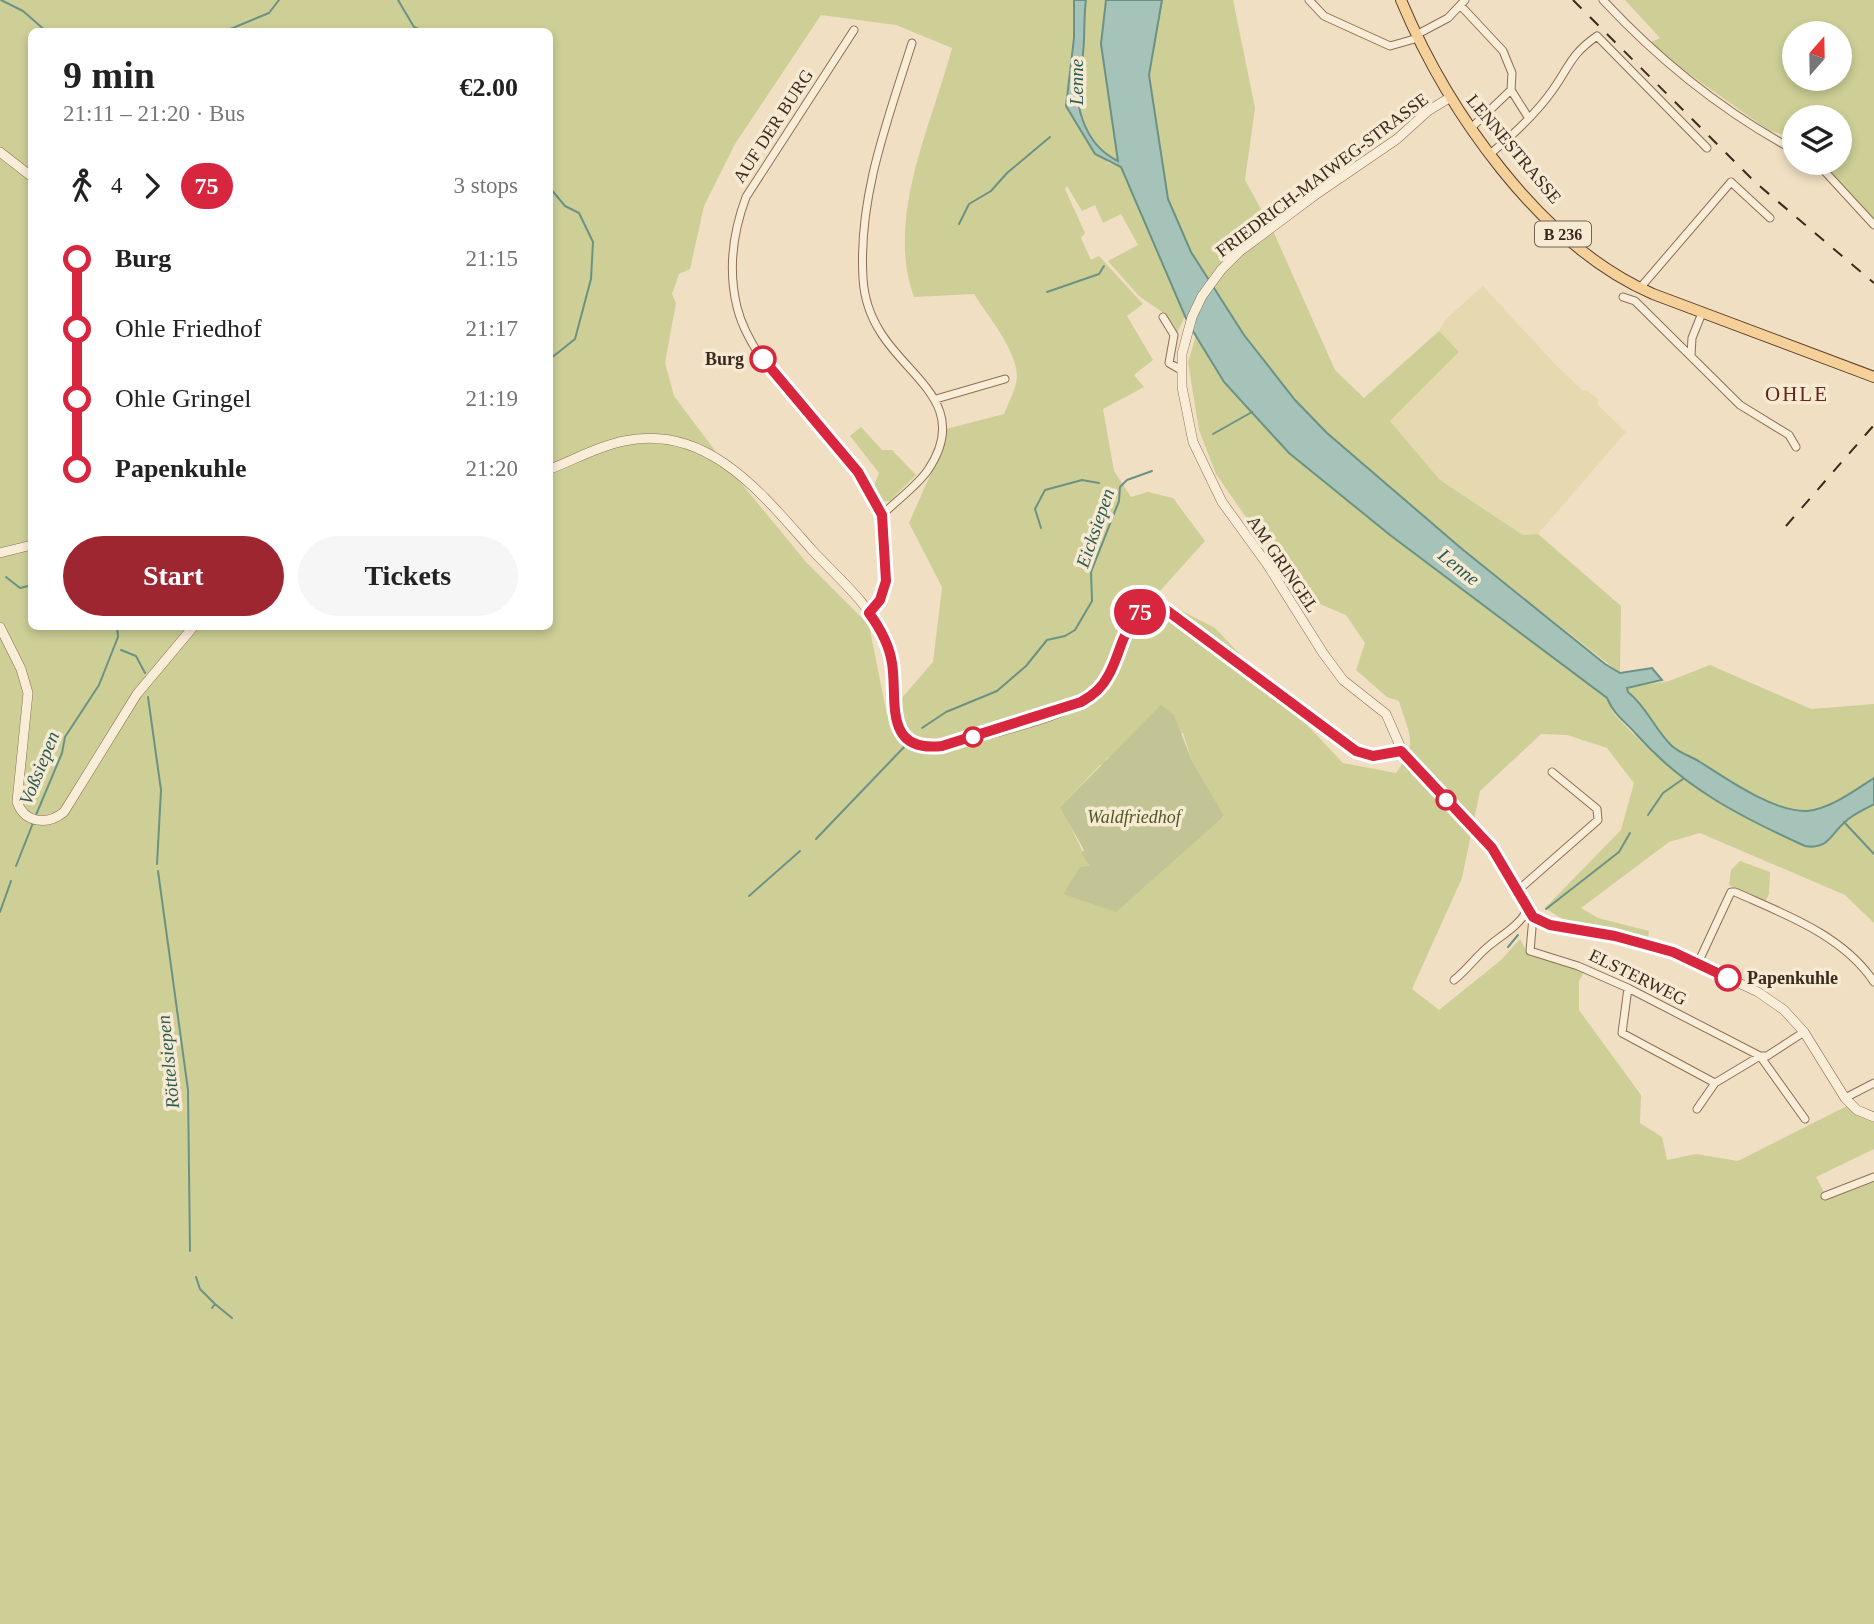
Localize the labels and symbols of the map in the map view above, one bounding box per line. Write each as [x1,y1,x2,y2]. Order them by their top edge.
north arrow [1782,21,1852,91]
water label: Lenne [1066,59,1087,106]
street label: AUF DER BURG [729,66,817,186]
street label: FRIEDRICH-MAIWEG-STRASSE [1212,89,1432,261]
street label: LENNESTRASSE [1463,90,1565,208]
road number: B 236 [1535,222,1591,246]
marker: Burg [750,346,776,372]
place label: Burg [705,349,744,369]
district label: OHLE [1765,382,1829,406]
water label: Eicksiepen [1071,486,1118,571]
street label: AM GRINGEL [1243,512,1323,616]
water label: Lenne [1434,544,1484,590]
line badge: 75 [1108,589,1172,635]
unlabelled marker [963,727,983,747]
water label: Voßsiepen [15,728,63,808]
unlabelled marker [1436,790,1456,810]
park label: Waldfriedhof [1087,807,1184,827]
street label: ELSTERWEG [1586,945,1690,1009]
marker: Papenkuhle [1715,965,1741,991]
place label: Papenkuhle [1747,968,1838,988]
water label: Röttelsiepen [153,1014,183,1111]

